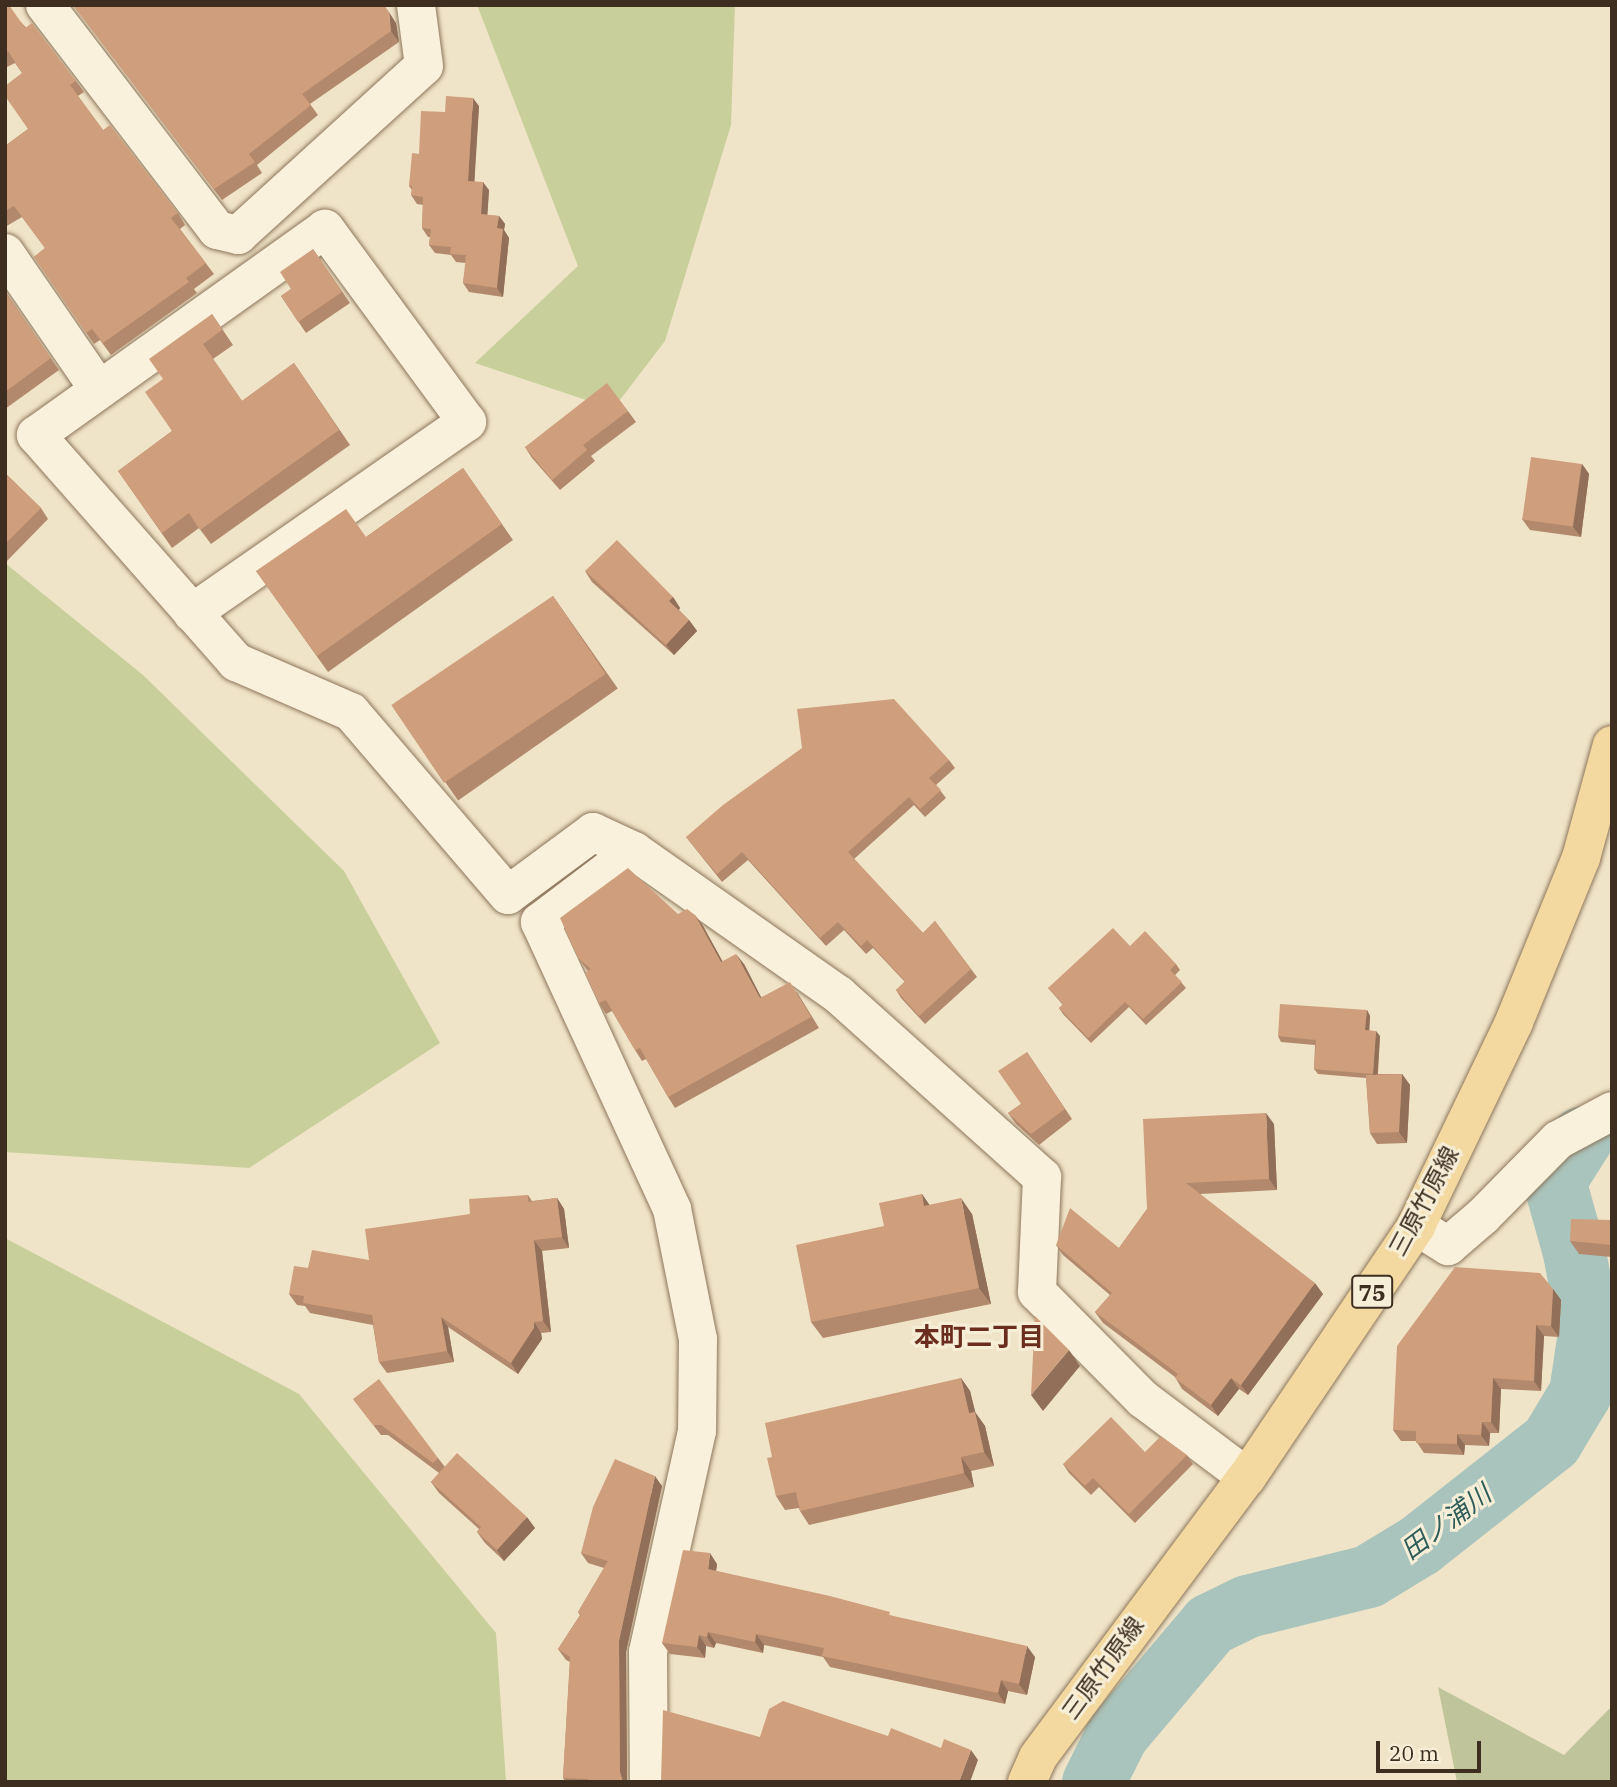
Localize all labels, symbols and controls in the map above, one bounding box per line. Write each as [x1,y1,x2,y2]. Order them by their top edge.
street label: 三原竹原線 [1383,1141,1465,1261]
road number: 75 [1351,1273,1393,1312]
district label: 本町二丁目 [914,1321,1044,1353]
water label: 田ノ浦川 [1395,1478,1497,1566]
street label: 三原竹原線 [1056,1611,1150,1725]
scale bar [1379,1728,1484,1772]
text: 20 m [1389,1739,1439,1767]

